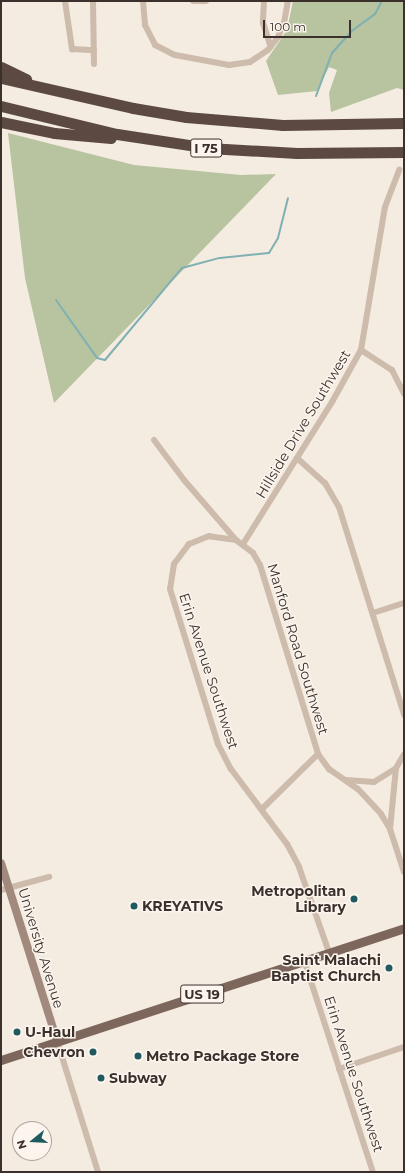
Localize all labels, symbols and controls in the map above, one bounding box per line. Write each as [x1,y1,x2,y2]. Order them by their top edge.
scale bar [265,12,353,38]
text: 100 m [270,19,306,34]
road number: I 75 [190,137,222,159]
street label: Hillside Drive Southwest [252,347,354,501]
street label: Manford Road Southwest [264,561,332,737]
street label: Erin Avenue Southwest [176,591,242,751]
place label: Metropolitan Library [251,883,346,916]
street label: University Avenue [15,886,67,1010]
marker: Metropolitan Library [349,894,359,904]
place label: KREYATIVS [142,898,223,914]
marker: KREYATIVS [129,901,139,911]
place label: Saint Malachi Baptist Church [271,952,381,984]
marker: Saint Malachi Baptist Church [384,963,394,973]
road number: US 19 [180,983,224,1005]
street label: Erin Avenue Southwest [321,994,387,1154]
place label: U-Haul [25,1024,75,1040]
marker: U-Haul [12,1027,22,1037]
place label: Chevron [23,1044,85,1060]
marker: Chevron [88,1047,98,1057]
place label: Metro Package Store [146,1048,299,1064]
marker: Metro Package Store [133,1051,143,1061]
place label: Subway [109,1070,167,1086]
marker: Subway [96,1073,106,1083]
north arrow [12,1121,52,1161]
text: N [14,1138,30,1151]

